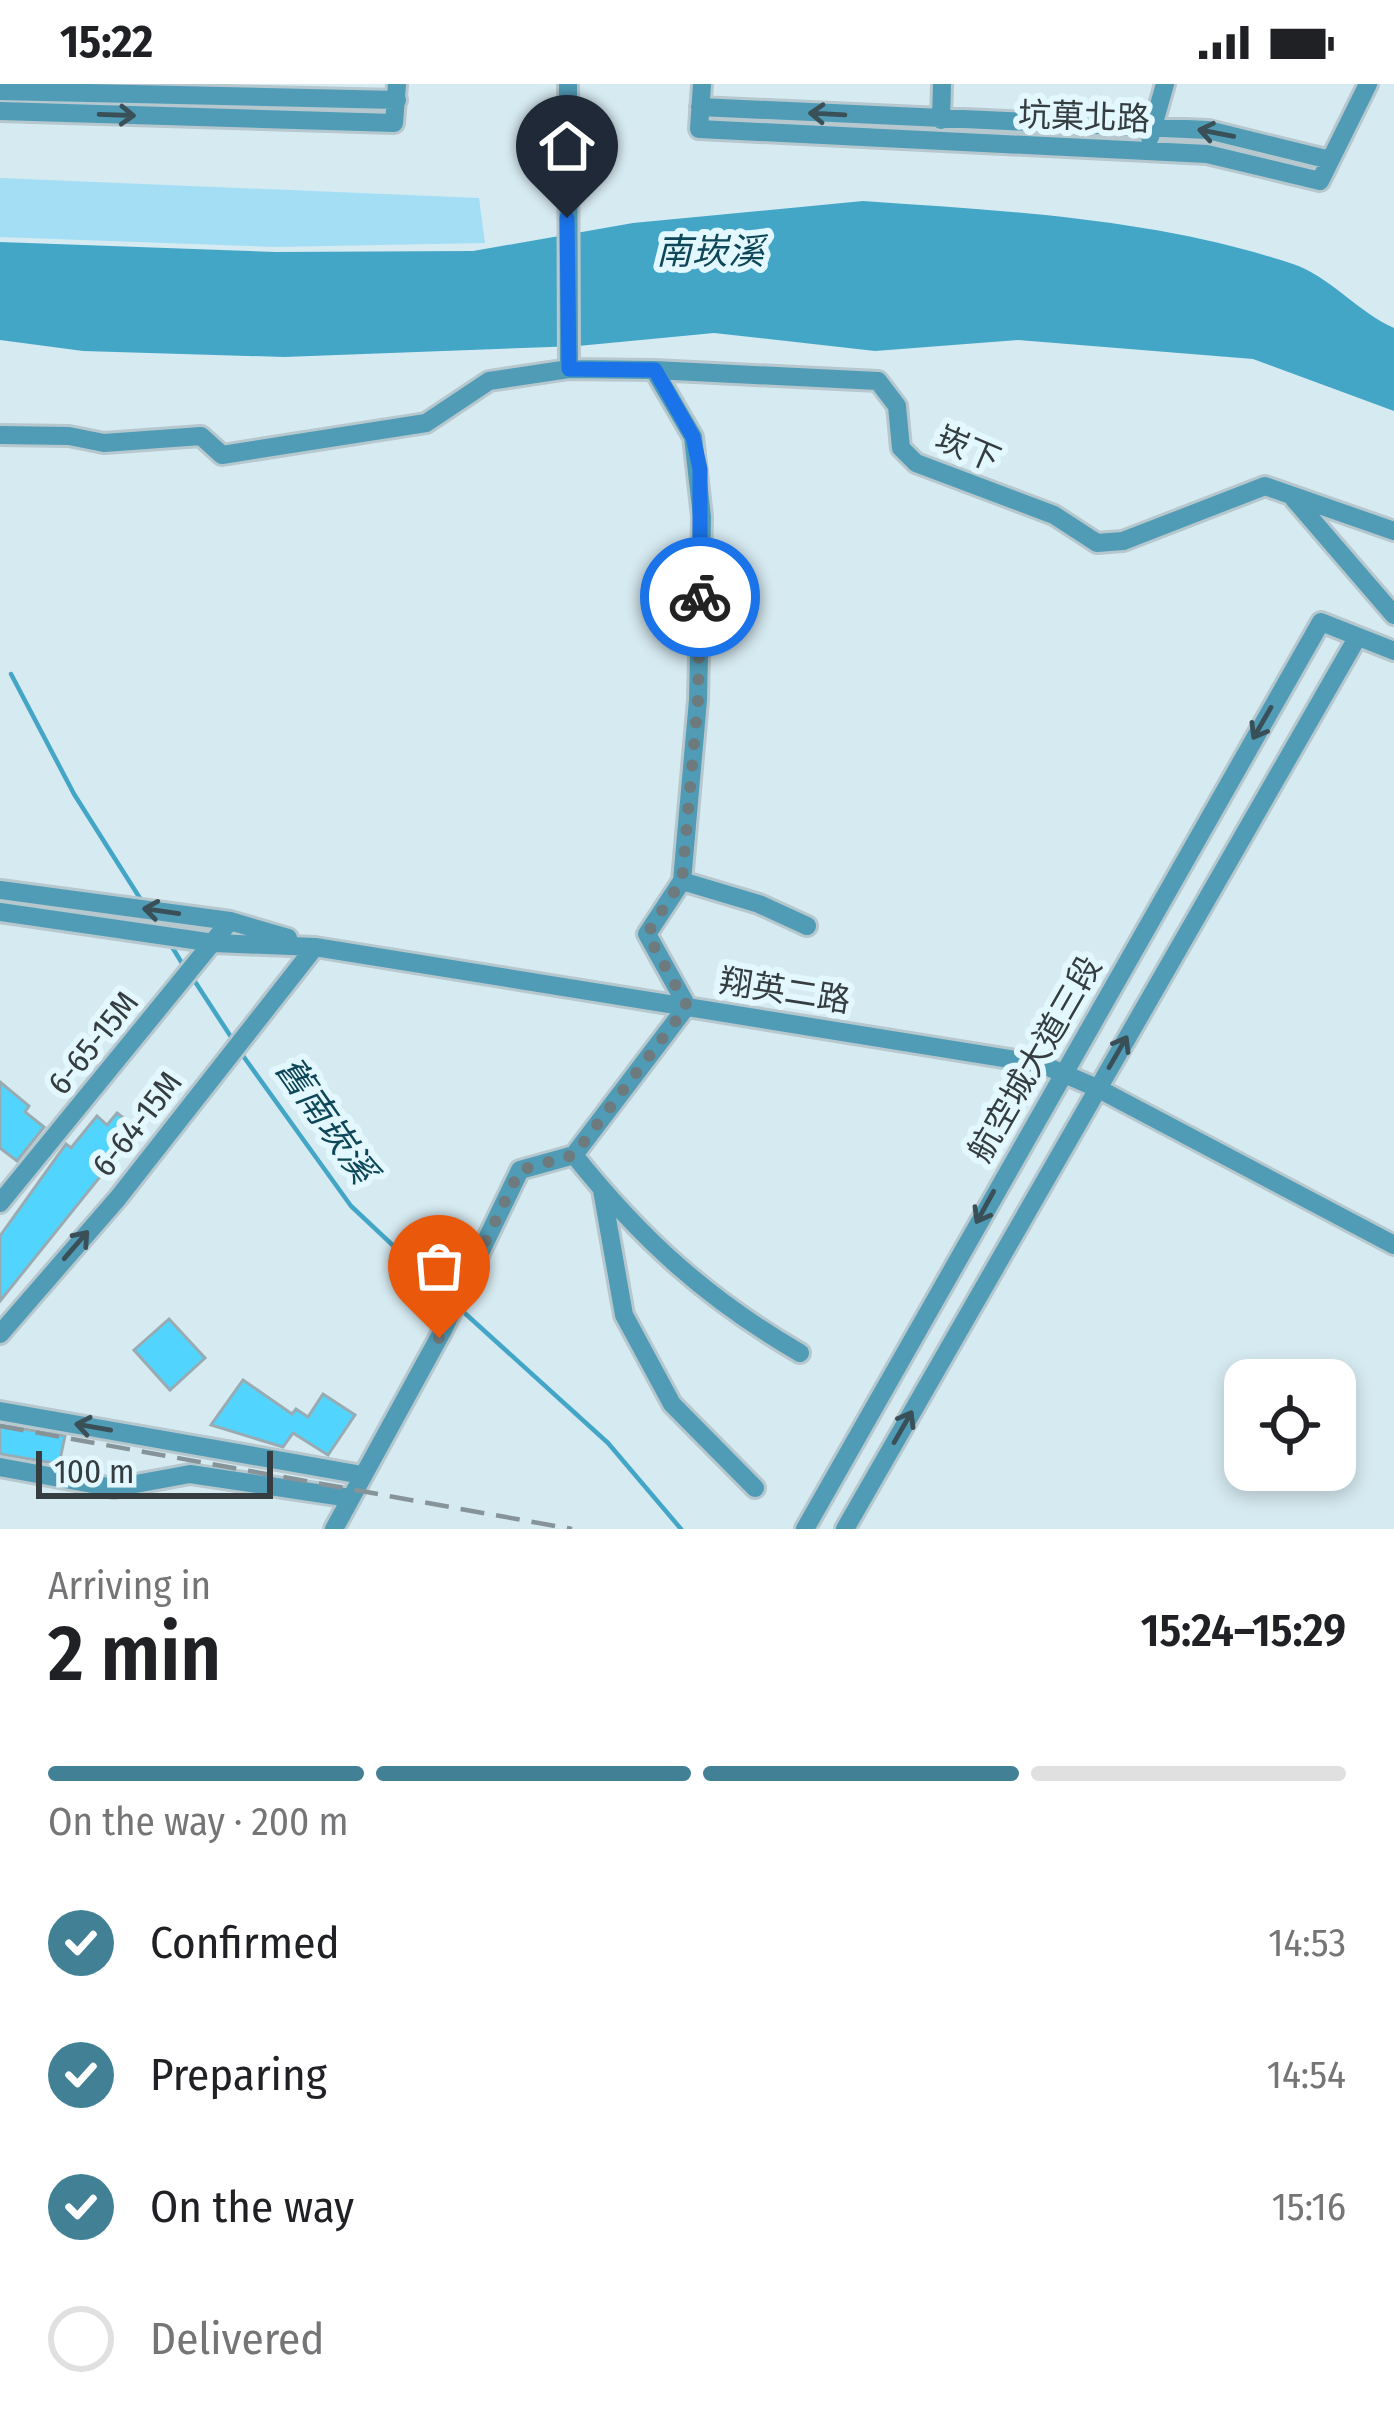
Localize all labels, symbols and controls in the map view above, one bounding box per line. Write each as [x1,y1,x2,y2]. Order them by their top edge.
text: 15:22 [60,15,153,69]
pin [516,95,618,218]
street label: 坑菓北路 [1017,95,1151,139]
one-way arrow [808,102,847,125]
one-way arrow [97,103,136,126]
icon: home [534,113,600,179]
one-way arrow [1198,121,1237,143]
water label: 南崁溪 [656,230,769,274]
street label: 崁下 [930,418,1006,480]
courier [640,537,760,657]
icon: bike [667,564,733,630]
one-way arrow [1250,705,1274,740]
one-way arrow [142,900,181,922]
street label: 航空城大道三段 [960,949,1110,1169]
street label: 翔英二路 [717,961,853,1021]
street label: 6-65-15M [39,983,147,1103]
one-way arrow [1106,1036,1130,1071]
water label: 舊南崁溪 [267,1048,388,1196]
street label: 6-64-15M [84,1064,190,1184]
one-way arrow [973,1189,997,1224]
pin [388,1215,490,1338]
one-way arrow [62,1231,90,1261]
icon: bag [406,1233,472,1299]
map controls [1224,1359,1356,1491]
button: locate [1224,1359,1356,1491]
one-way arrow [892,1411,916,1446]
one-way arrow [75,1415,114,1438]
scale bar [36,1445,273,1498]
text: 100 m [54,1452,134,1492]
text: Arriving in [48,1563,211,1609]
text: 15:24–15:29 [1141,1604,1346,1658]
text: 2 min [48,1607,221,1701]
text: On the way · 200 m [48,1799,349,1845]
icon: check [48,1910,114,1976]
text: Confirmed [150,1916,340,1970]
text: 14:53 [1268,1920,1346,1966]
icon: check [48,2042,114,2108]
text: Preparing [150,2048,327,2102]
text: 14:54 [1267,2052,1346,2098]
icon: check [48,2174,114,2240]
text: On the way [150,2180,354,2234]
text: 15:16 [1272,2184,1346,2230]
text: Delivered [150,2312,324,2366]

